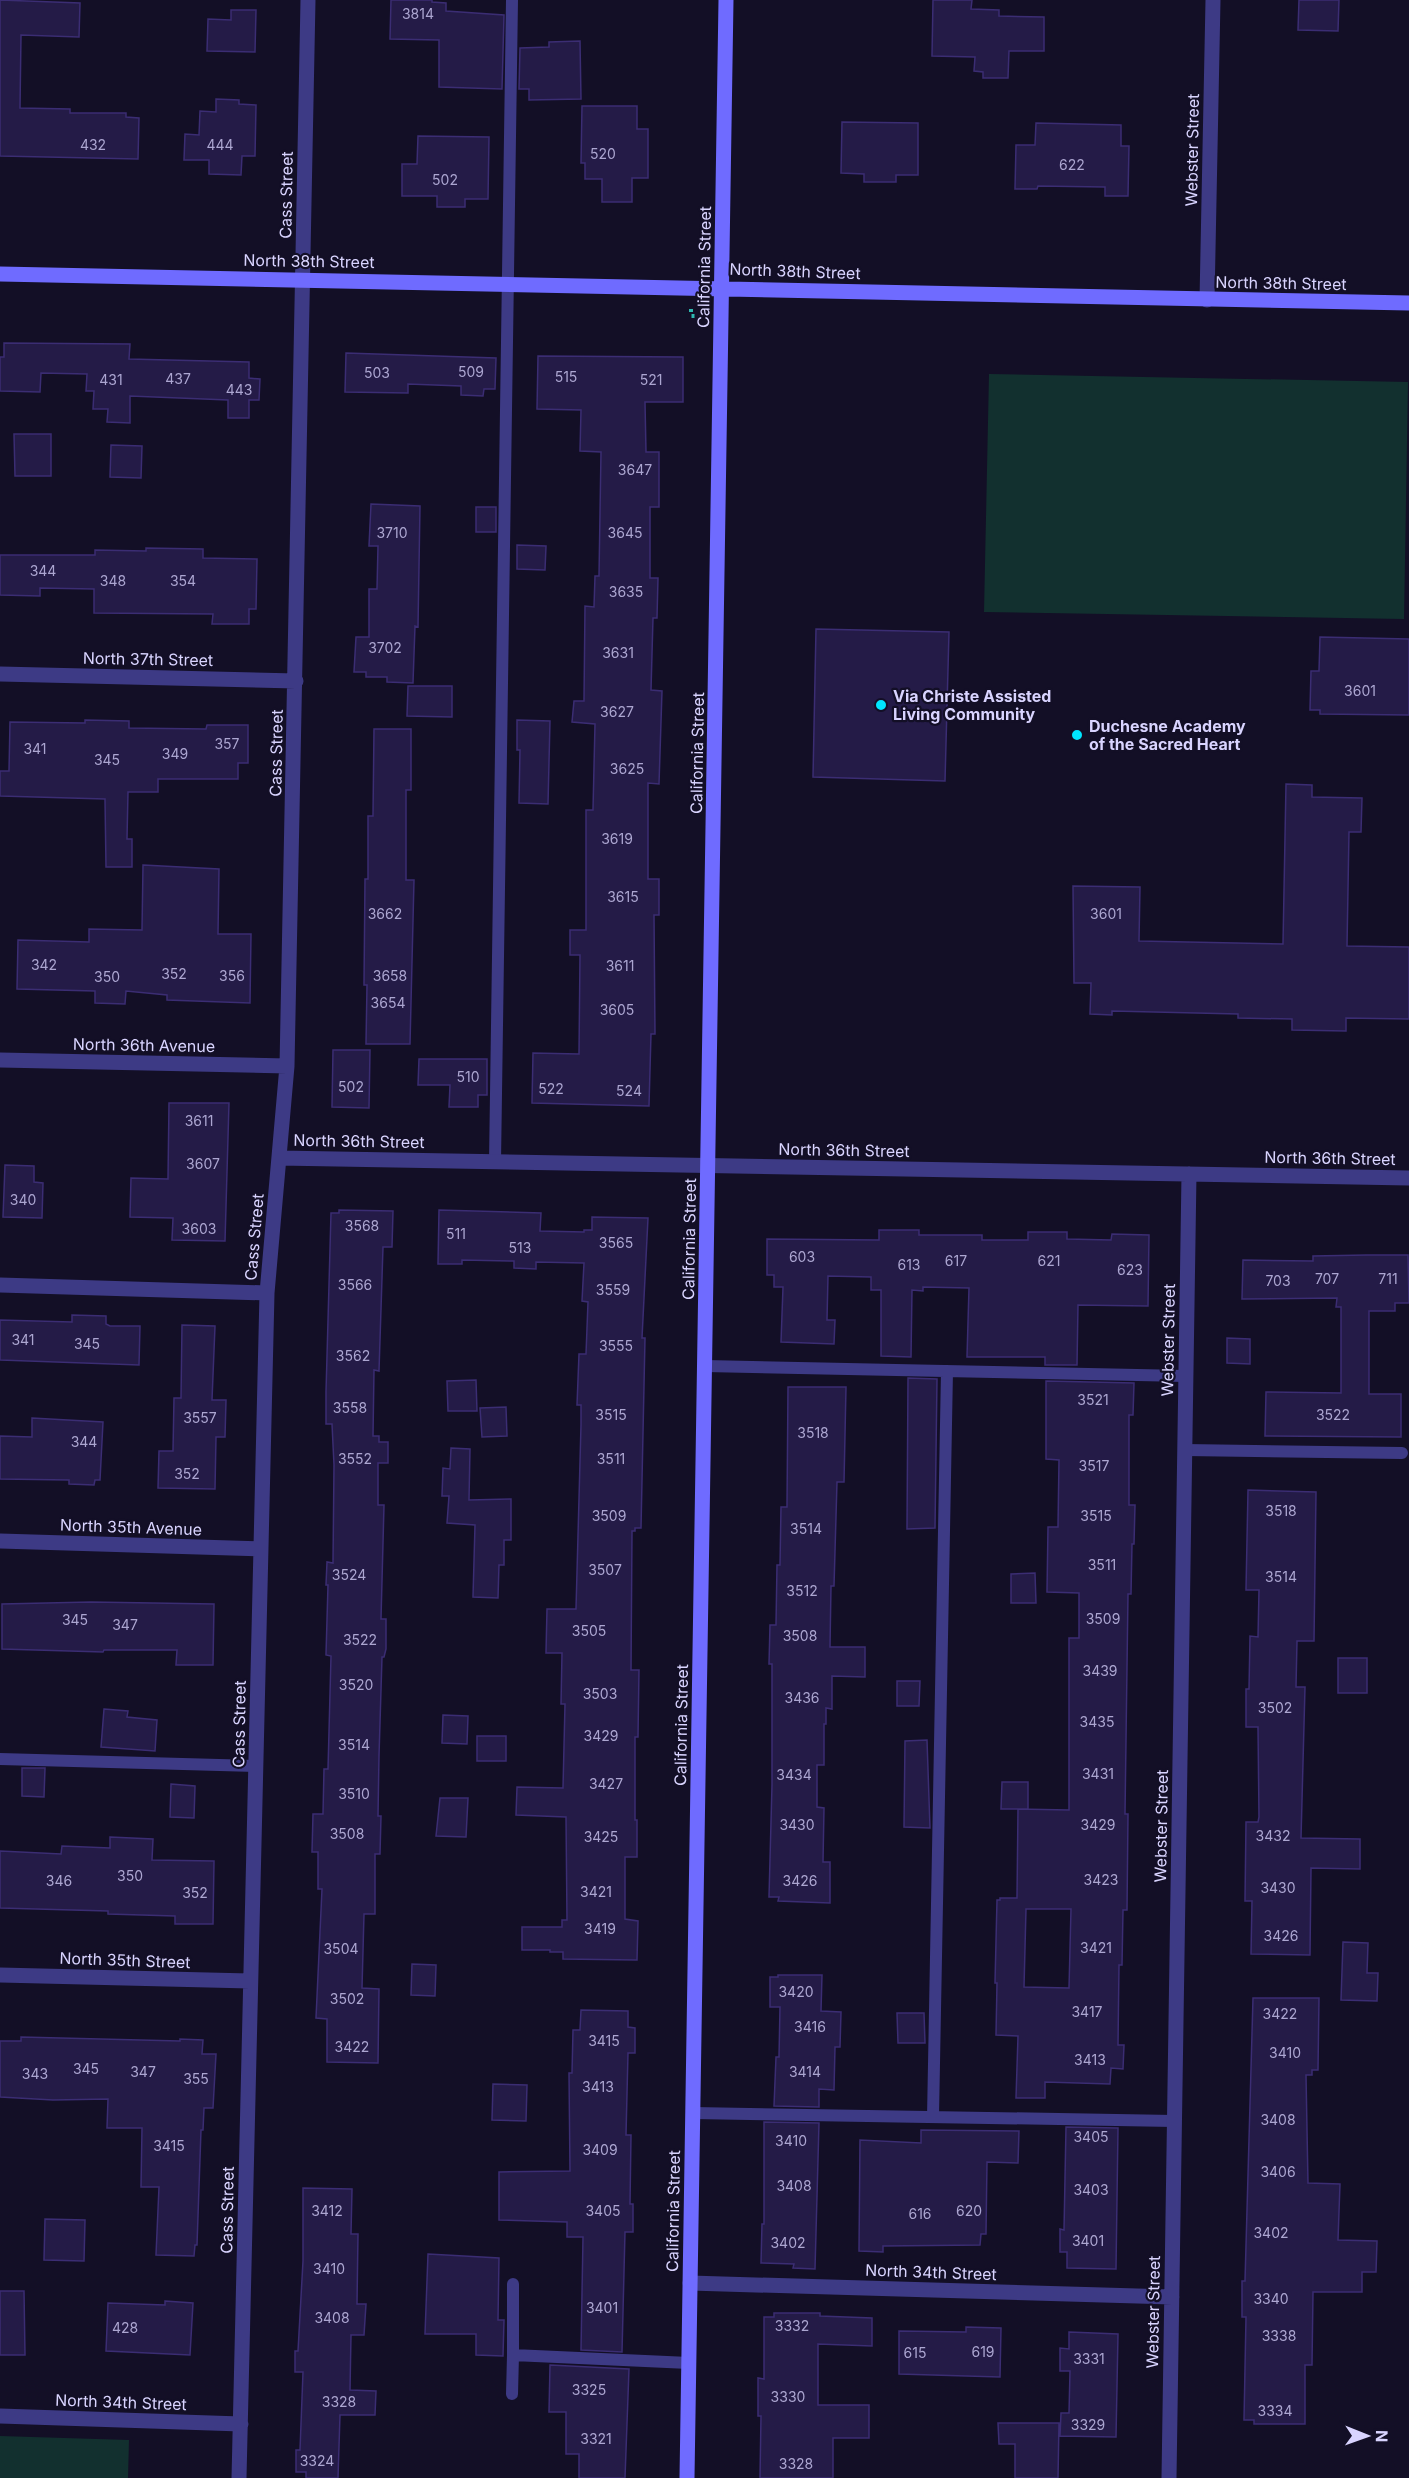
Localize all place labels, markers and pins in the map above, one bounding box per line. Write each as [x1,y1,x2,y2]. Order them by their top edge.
place label: Via Christe Assisted Living Community [893,686,1051,724]
marker: Via Christe Assisted Living Community [874,698,888,712]
place label: Duchesne Academy of the Sacred Heart [1089,716,1246,754]
marker: Duchesne Academy of the Sacred Heart [1070,728,1084,742]

